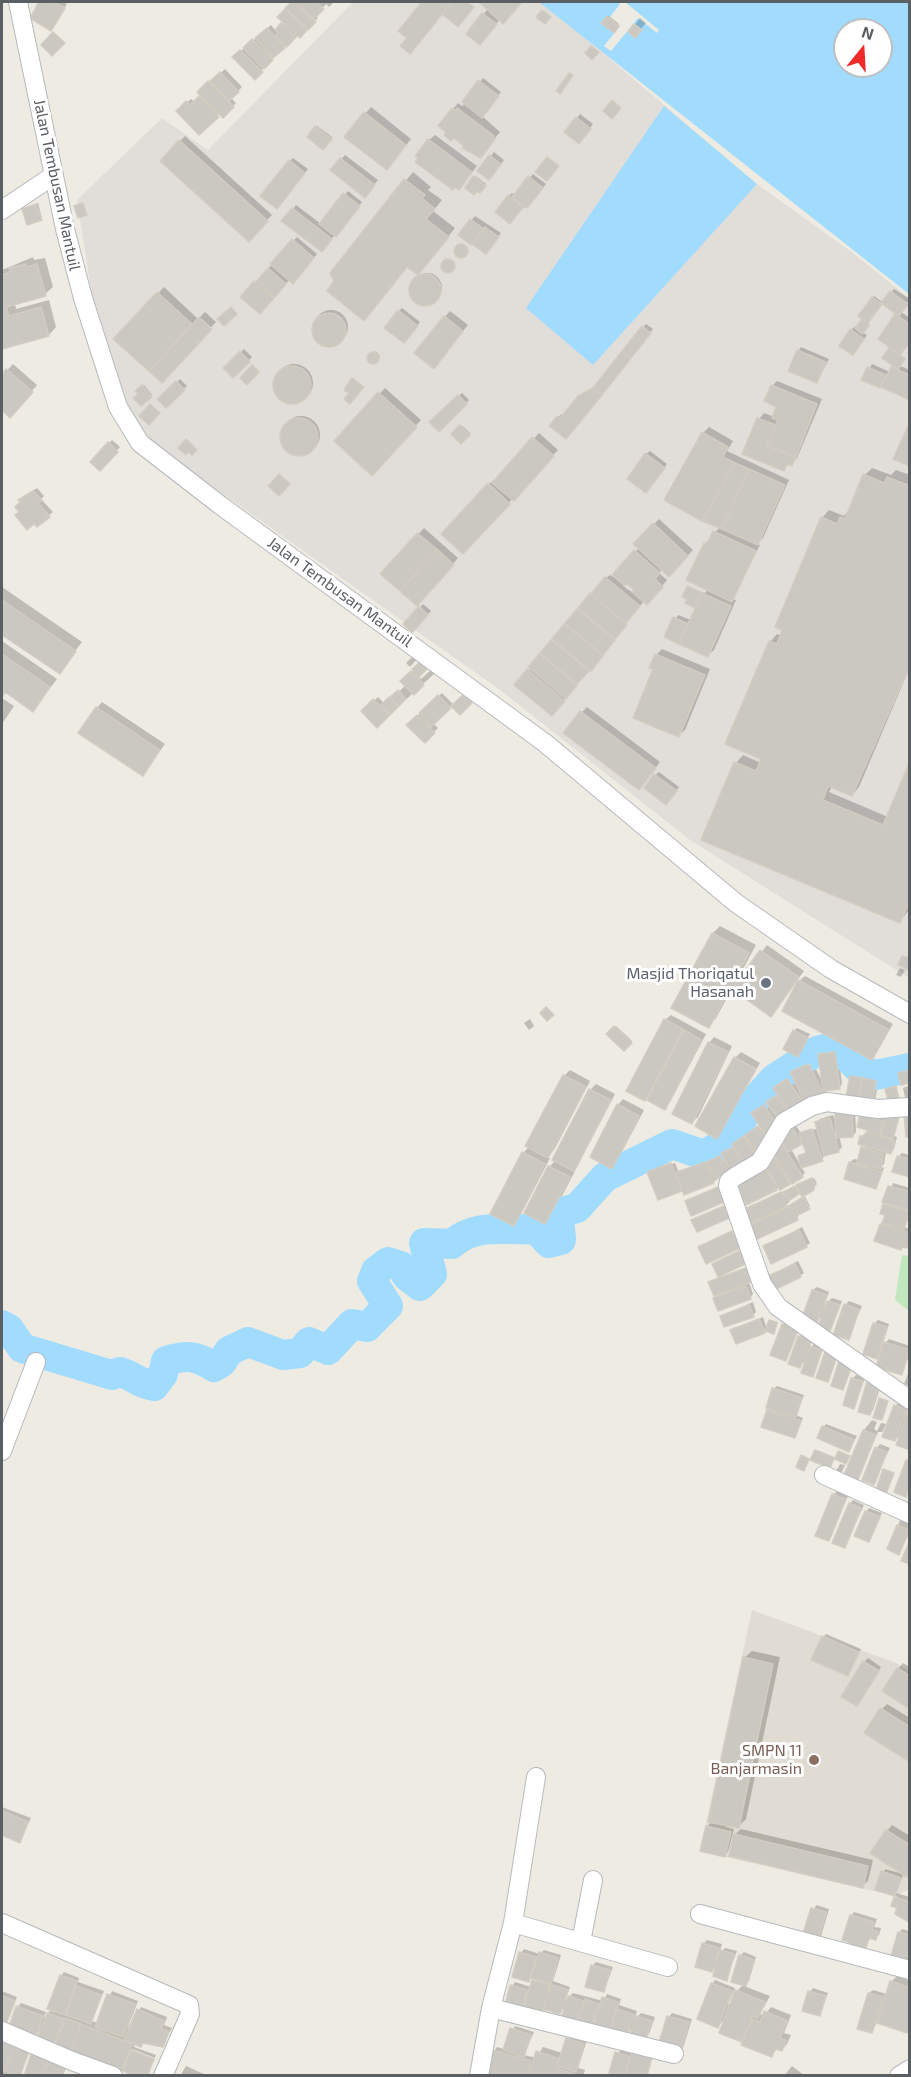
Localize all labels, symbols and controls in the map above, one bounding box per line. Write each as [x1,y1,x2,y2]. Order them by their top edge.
north arrow [833,18,893,78]
text: N [860,21,877,43]
street label: Jalan Tembusan Mantuil [29,98,85,272]
street label: Jalan Tembusan Mantuil [264,533,416,651]
place label: Masjid Thoriqatul Hasanah [626,964,754,1002]
marker: Masjid Thoriqatul Hasanah [759,976,773,990]
place label: SMPN 11 Banjarmasin [711,1741,802,1779]
marker: SMPN 11 Banjarmasin [807,1753,821,1767]

